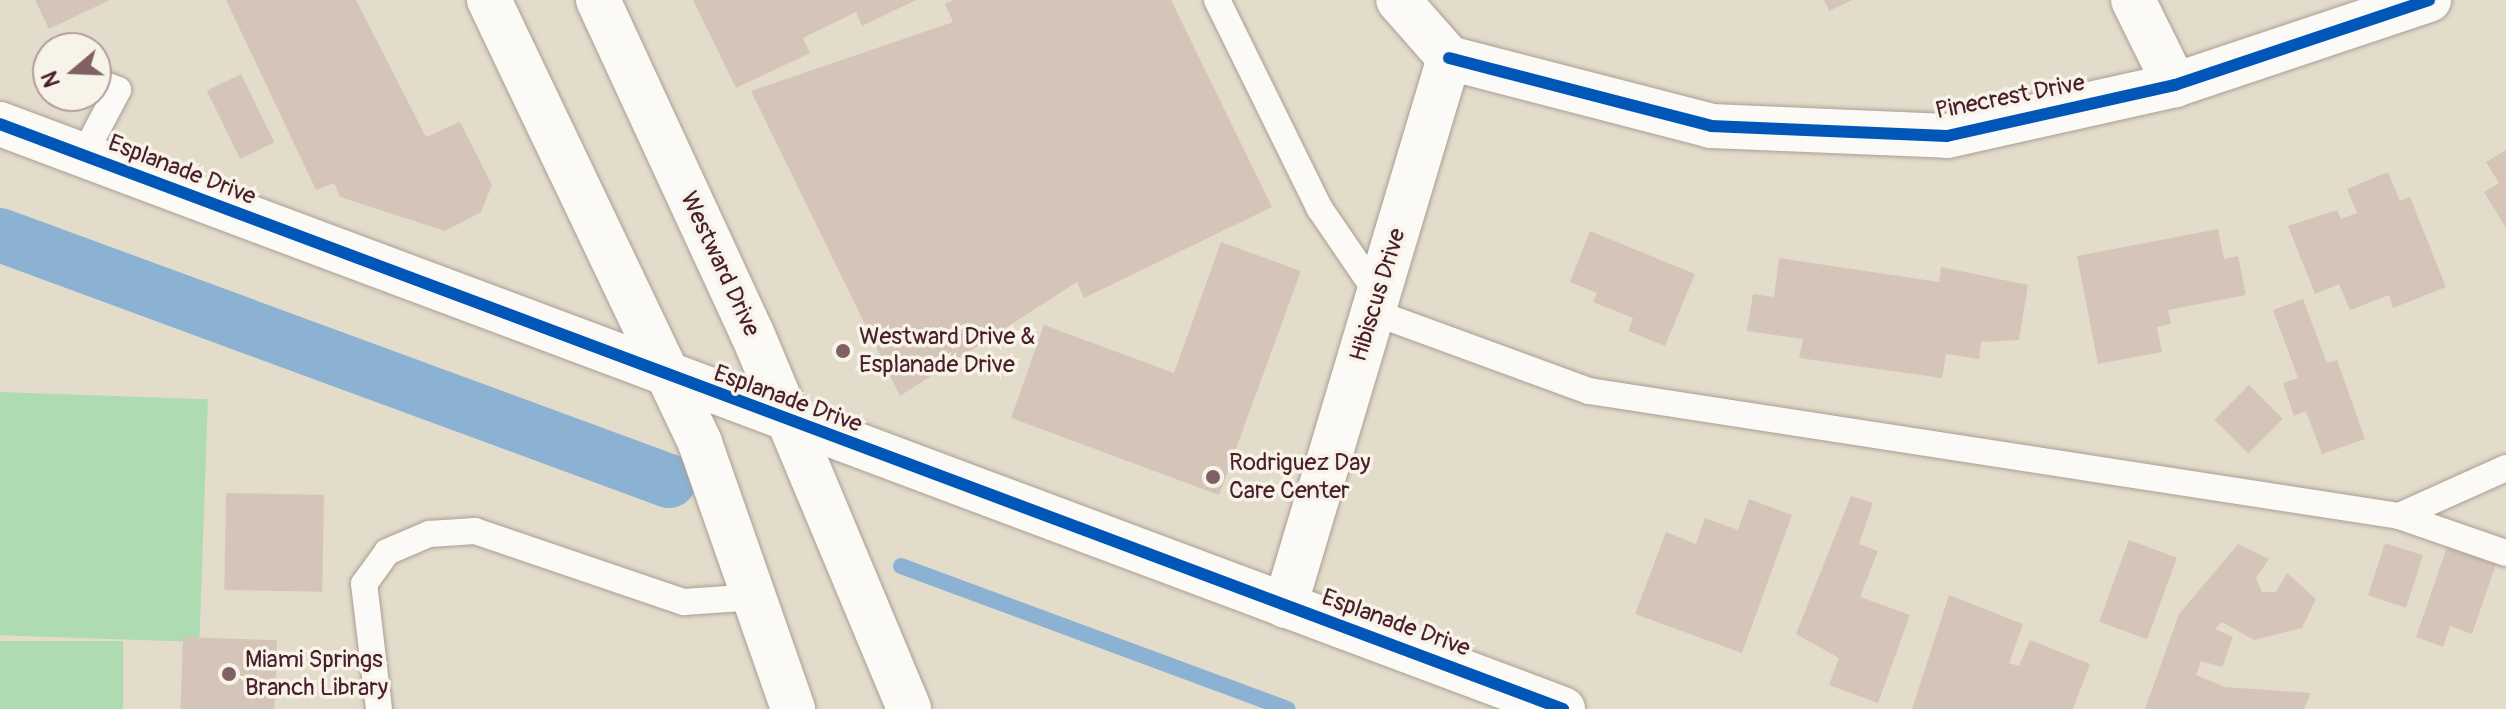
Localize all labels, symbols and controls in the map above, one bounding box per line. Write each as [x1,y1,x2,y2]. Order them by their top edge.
north arrow [32,32,112,112]
text: N [36,68,67,91]
street label: Pinecrest Drive [1933,68,2087,126]
street label: Esplanade Drive [104,129,260,211]
street label: Westward Drive [674,187,766,341]
street label: Hibiscus Drive [1344,225,1412,365]
place label: Westward Drive & Esplanade Drive [859,323,1036,379]
marker: Westward Drive & Esplanade Drive [834,342,852,360]
street label: Esplanade Drive [710,359,866,439]
place label: Rodriguez Day Care Center [1229,449,1371,505]
marker: Rodriguez Day Care Center [1204,468,1222,486]
street label: Esplanade Drive [1318,583,1474,663]
place label: Miami Springs Branch Library [245,646,388,702]
marker: Miami Springs Branch Library [220,665,238,683]

